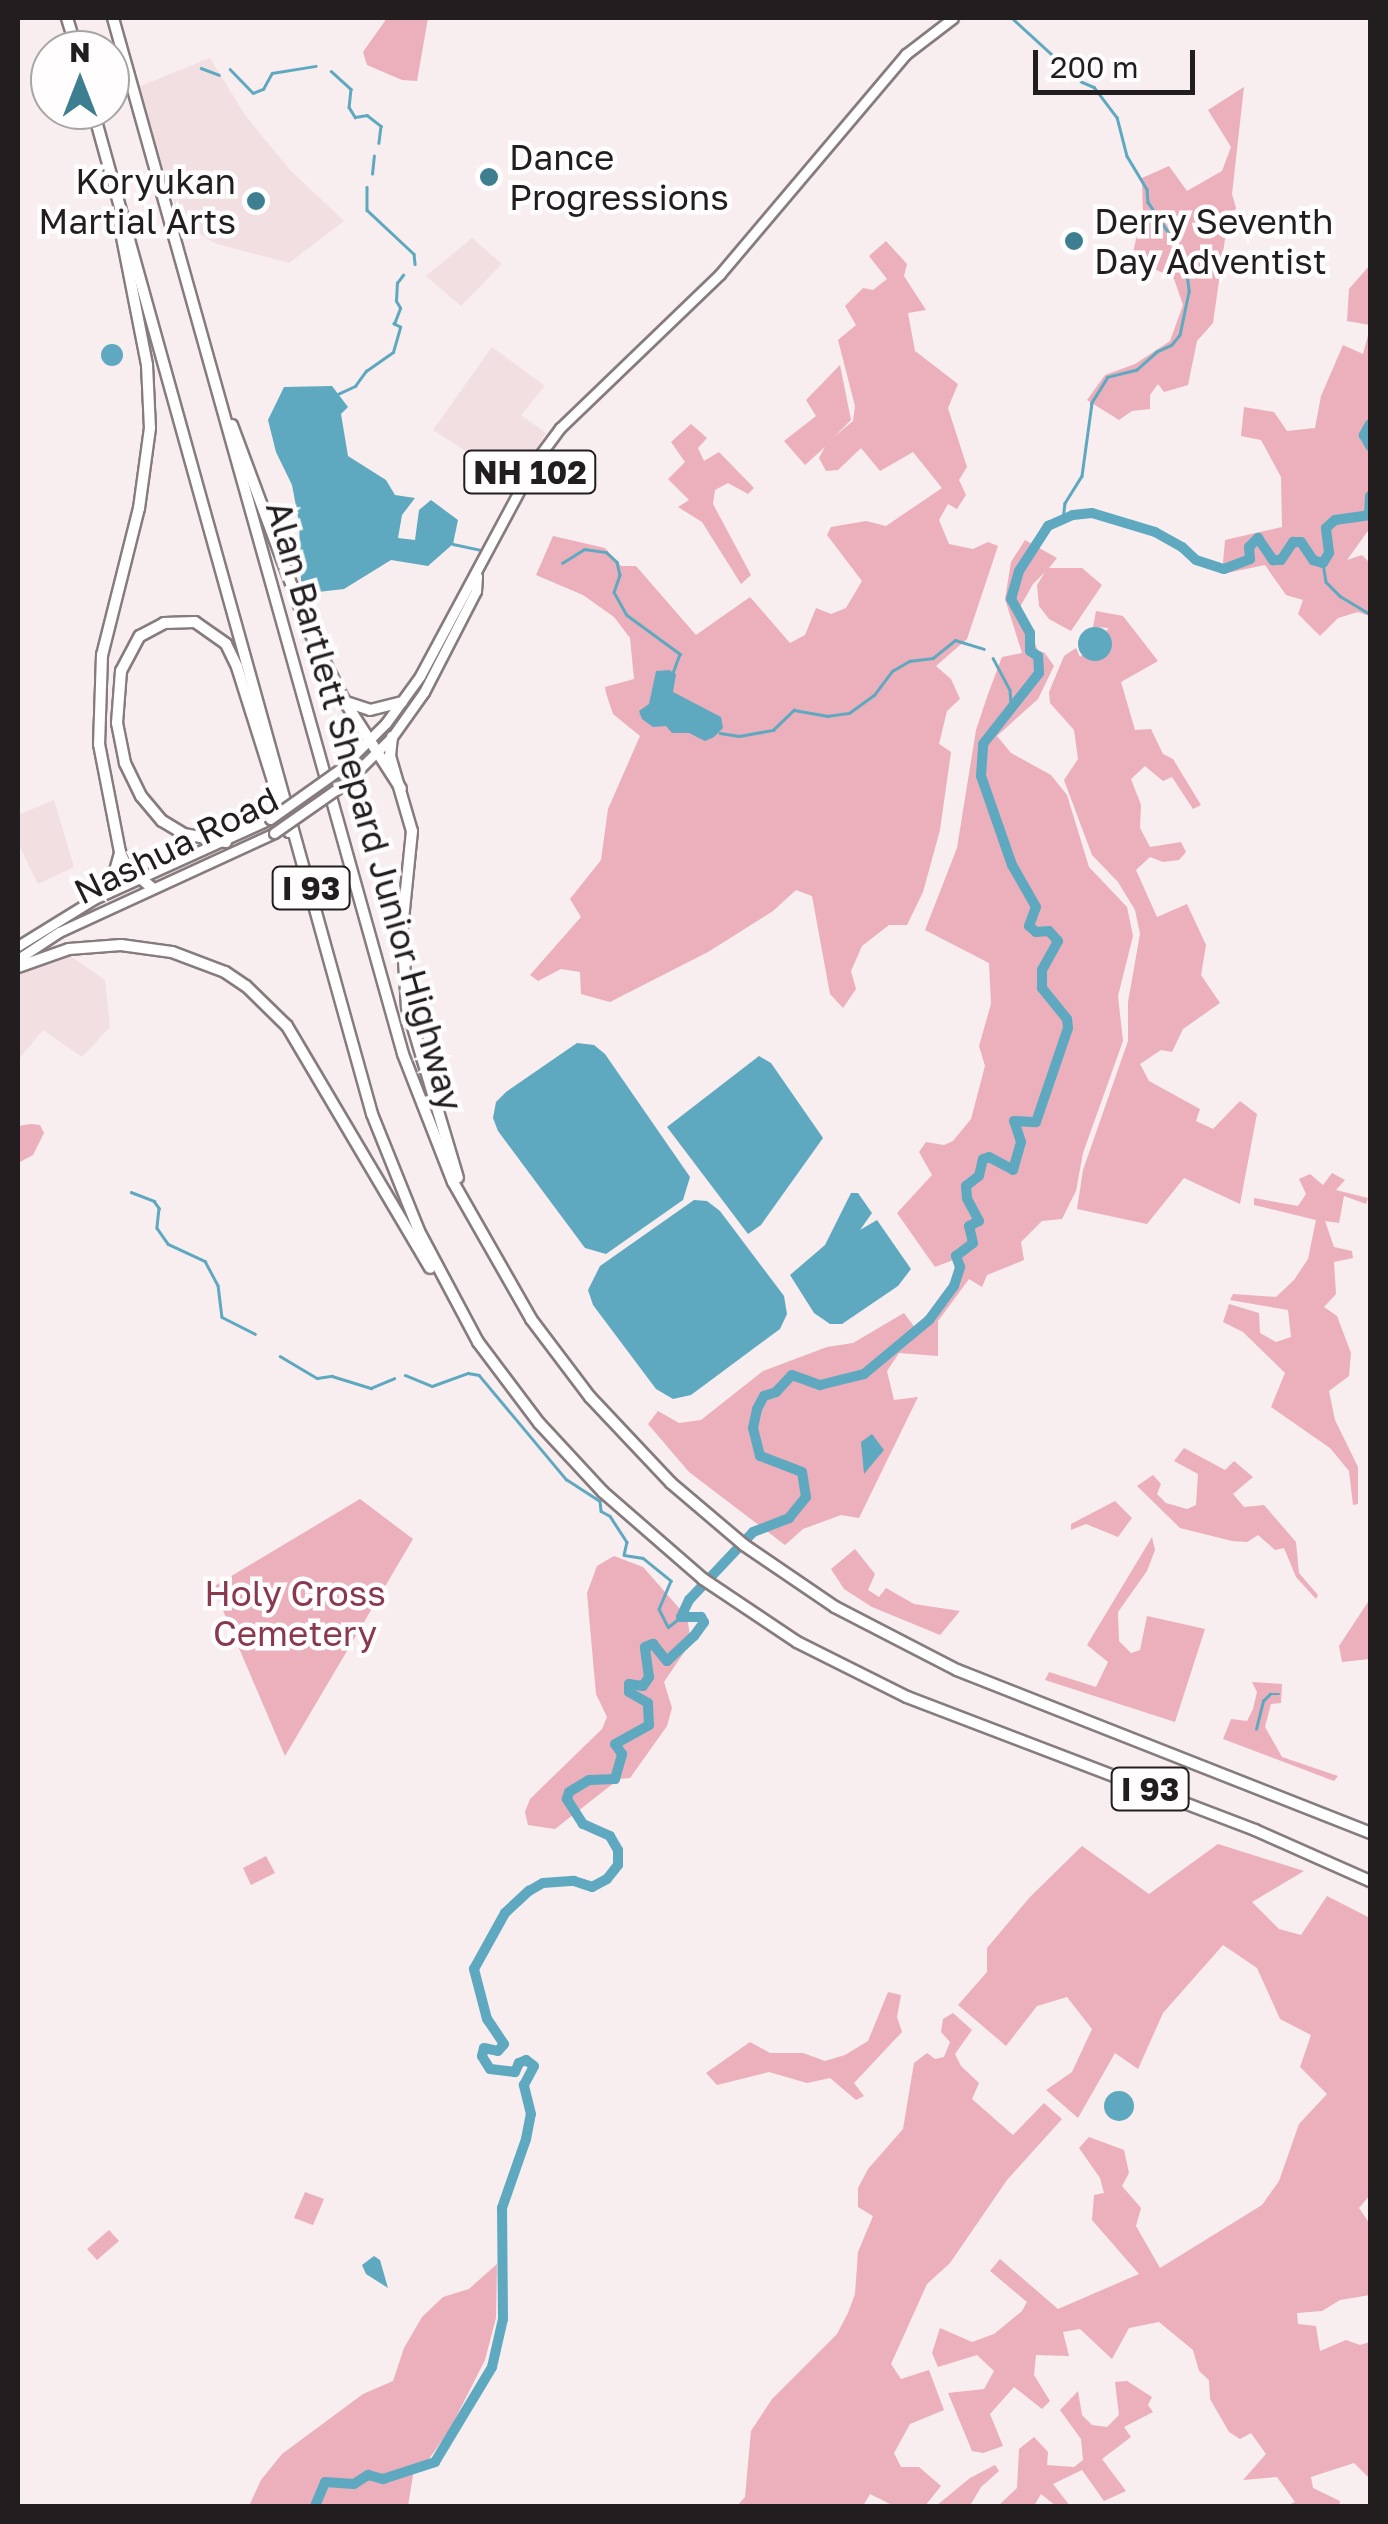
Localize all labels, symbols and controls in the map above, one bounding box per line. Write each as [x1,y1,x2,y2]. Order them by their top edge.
north arrow [30,30,130,130]
scale bar [1038,30,1200,92]
text: N [69,35,91,68]
text: 200 m [1050,49,1139,85]
place label: Dance Progressions [509,136,729,218]
place label: Koryukan Martial Arts [38,160,236,242]
marker: Dance Progressions [478,166,500,188]
marker: Koryukan Martial Arts [245,190,267,212]
place label: Derry Seventh Day Adventist [1094,200,1333,282]
marker: Derry Seventh Day Adventist [1063,230,1085,252]
road number: NH 102 [462,445,598,499]
street label: Alan Bartlett Shepard Junior Highway [258,496,472,1116]
street label: Nashua Road [67,777,285,913]
road number: I 93 [271,861,351,915]
park label: Holy Cross Cemetery [204,1572,386,1654]
road number: I 93 [1110,1762,1190,1816]

